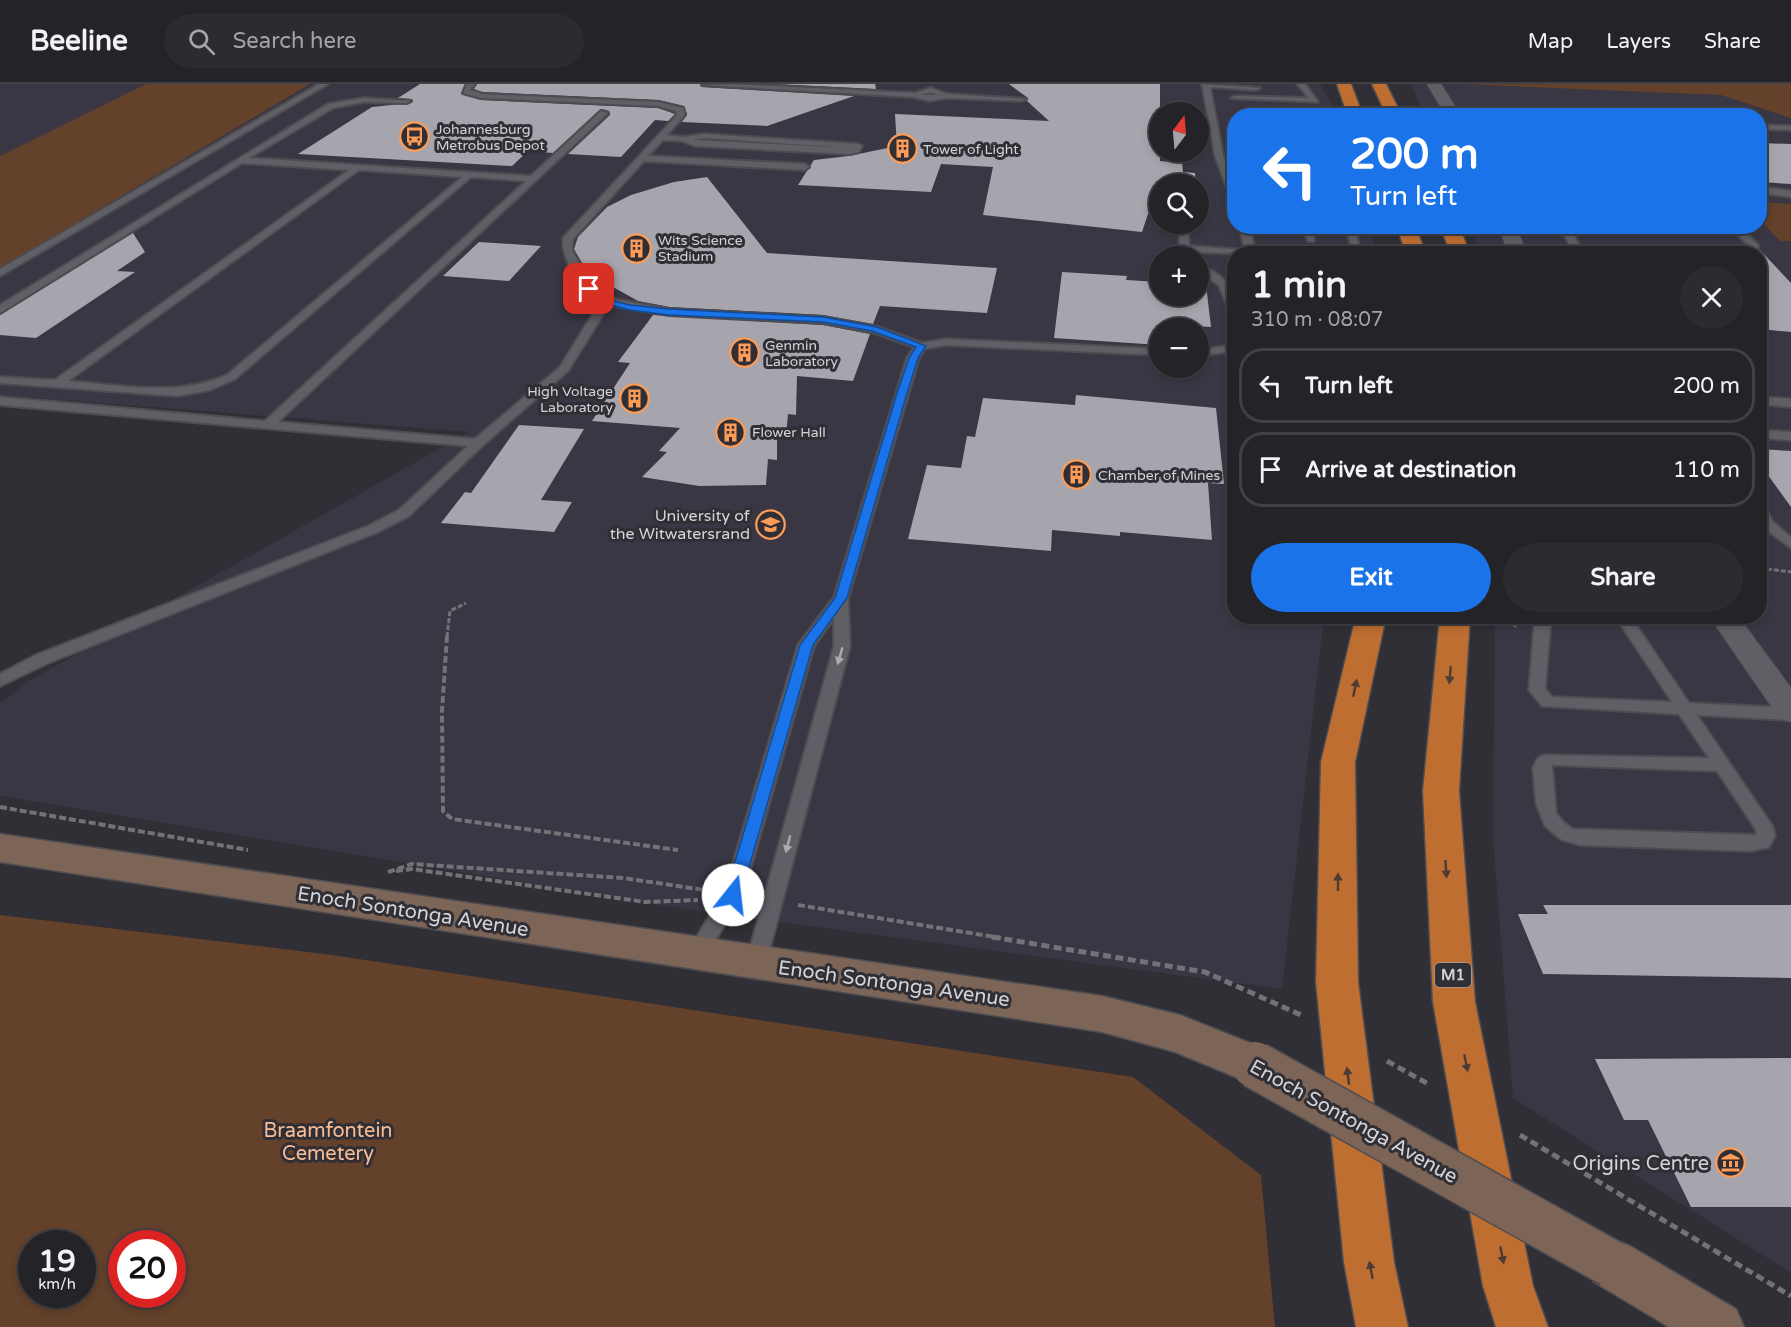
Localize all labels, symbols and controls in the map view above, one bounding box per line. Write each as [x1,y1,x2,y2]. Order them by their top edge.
search box [164,14,584,68]
text: Beeline [30,24,128,58]
icon: search [185,25,218,58]
text: Search here [233,28,357,54]
text: Map [1528,29,1573,54]
text: Layers [1606,29,1671,54]
text: Share [1704,29,1761,54]
north arrow [1149,102,1209,162]
map controls [1149,102,1209,378]
bus stop icon: Johannesburg Metrobus Depot [399,121,431,153]
place label: Johannesburg Metrobus Depot [436,121,545,154]
text: 200 m [1350,129,1479,180]
icon: left [1251,132,1329,210]
building icon: Tower of Light [886,133,918,165]
place label: Tower of Light [923,141,1019,158]
button: search [1149,174,1209,234]
text: Turn left [1350,180,1457,213]
building icon: Wits Science Stadium [621,232,653,264]
place label: Wits Science Stadium [658,232,743,265]
button: + [1149,246,1209,306]
pin [563,263,614,314]
text: 1 min [1251,264,1347,307]
button: close [1680,266,1743,329]
icon: arrive [572,272,605,305]
text: 310 m · 08:07 [1251,308,1383,332]
button: − [1149,318,1209,378]
building icon: Genmin Laboratory [728,337,760,369]
place label: Genmin Laboratory [765,337,838,370]
icon: left [1254,369,1287,402]
text: Turn left [1305,373,1393,399]
text: 200 m [1673,373,1740,399]
place label: High Voltage Laboratory [527,383,613,416]
building icon: High Voltage Laboratory [618,383,650,415]
building icon: Flower Hall [715,416,747,448]
place label: Flower Hall [752,424,826,441]
icon: arrive [1254,453,1287,486]
text: Arrive at destination [1305,457,1516,483]
text: 110 m [1673,457,1740,483]
building icon: Chamber of Mines [1061,459,1093,491]
place label: Chamber of Mines [1098,467,1220,484]
place label: University of the Witwatersrand [610,506,751,544]
school or university icon: University of the Witwatersrand [755,508,787,540]
button: Exit [1251,543,1491,612]
button: Share [1503,543,1743,612]
one-way arrow [834,647,844,665]
one-way arrow [1445,665,1455,684]
one-way arrow [1350,679,1360,698]
one-way arrow [782,835,792,853]
one-way arrow [1441,860,1451,879]
position arrow [701,863,765,927]
one-way arrow [1333,872,1343,891]
street label: Enoch Sontonga Avenue [295,882,530,942]
street label: Enoch Sontonga Avenue [776,956,1011,1012]
road number: M1 [1435,963,1471,987]
one-way arrow [1462,1054,1471,1073]
street label: Enoch Sontonga Avenue [1245,1055,1462,1189]
one-way arrow [1343,1066,1352,1085]
park label: Braamfontein Cemetery [263,1119,393,1166]
museum icon: Origins Centre [1714,1147,1746,1179]
place label: Origins Centre [1573,1152,1709,1176]
speed limit sign: 20 [108,1230,186,1308]
text: 19 [38,1243,76,1280]
one-way arrow [1498,1245,1507,1264]
one-way arrow [1366,1260,1375,1279]
text: km/h [38,1275,76,1293]

